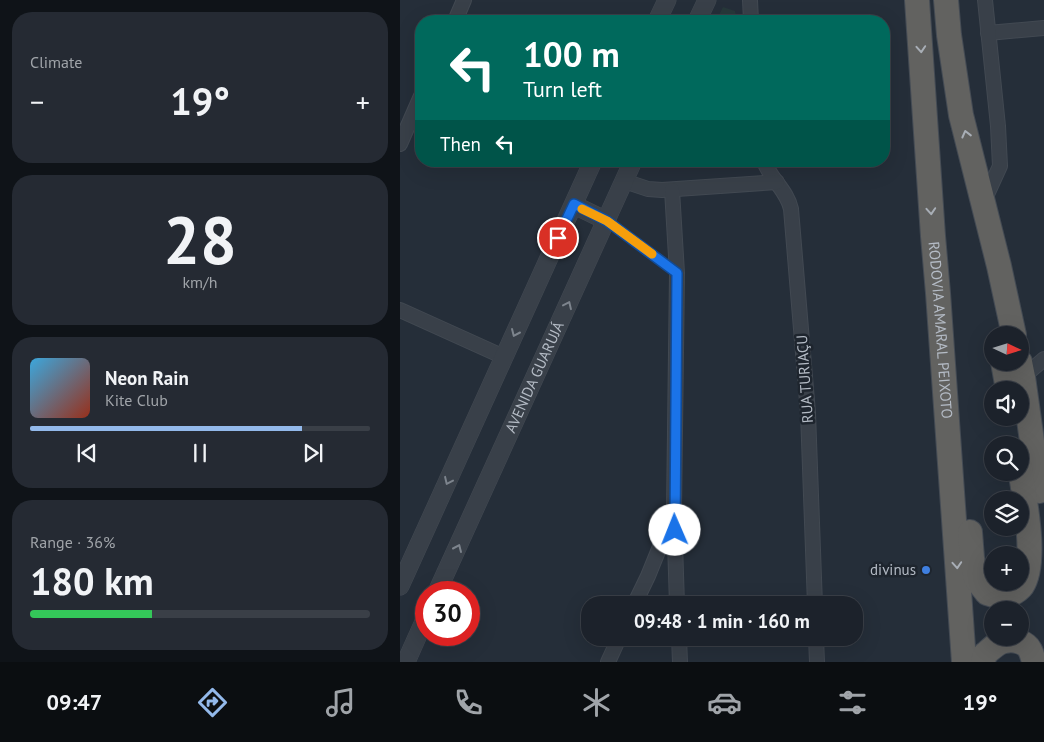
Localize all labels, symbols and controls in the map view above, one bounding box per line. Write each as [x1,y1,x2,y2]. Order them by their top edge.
text: 100 m [523,31,620,77]
icon: left [440,35,505,100]
one-way arrow [915,45,926,53]
text: Climate [30,52,82,72]
text: Turn left [523,75,602,103]
text: 19° [170,76,230,125]
text: − [30,83,44,120]
text: + [356,83,370,120]
icon: left [491,130,519,158]
one-way arrow [961,130,972,139]
text: Then [440,132,481,156]
text: 28 [163,197,237,281]
one-way arrow [926,207,937,215]
pin [537,217,579,259]
icon: arrive [544,224,572,252]
street label: RODOVIA AMARAL PEIXOTO [925,241,957,419]
text: km/h [182,272,218,292]
one-way arrow [562,301,573,310]
street label: AVENIDA GUARUJÁ [501,318,568,436]
north arrow [984,326,1029,371]
map controls [984,326,1029,646]
one-way arrow [511,328,522,337]
street label: RUA TURIAÇU [792,334,817,424]
text: Neon Rain [105,366,189,390]
button: sound [984,381,1029,426]
text: Kite Club [105,390,168,410]
button: search [984,436,1029,481]
icon: previous [73,439,101,467]
icon: pause [186,439,214,467]
icon: next [299,439,327,467]
one-way arrow [443,476,454,485]
button: layers [984,491,1029,536]
position arrow [648,503,700,555]
text: Range · 36% [30,532,115,552]
one-way arrow [451,544,462,553]
button: + [984,546,1029,591]
text: 180 km [30,556,154,605]
place label: divinus [870,560,916,579]
one-way arrow [951,561,962,569]
marker: divinus [920,564,932,576]
speed limit sign: 30 [415,581,480,646]
button: − [984,601,1029,646]
text: 09:48 · 1 min · 160 m [634,609,810,633]
icon: directions [195,685,230,720]
icon: music [323,685,358,720]
icon: phone [451,685,486,720]
icon: climate [579,685,614,720]
icon: car [707,685,742,720]
icon: filters [835,685,870,720]
text: 09:47 [46,688,102,716]
text: 19° [963,688,997,716]

